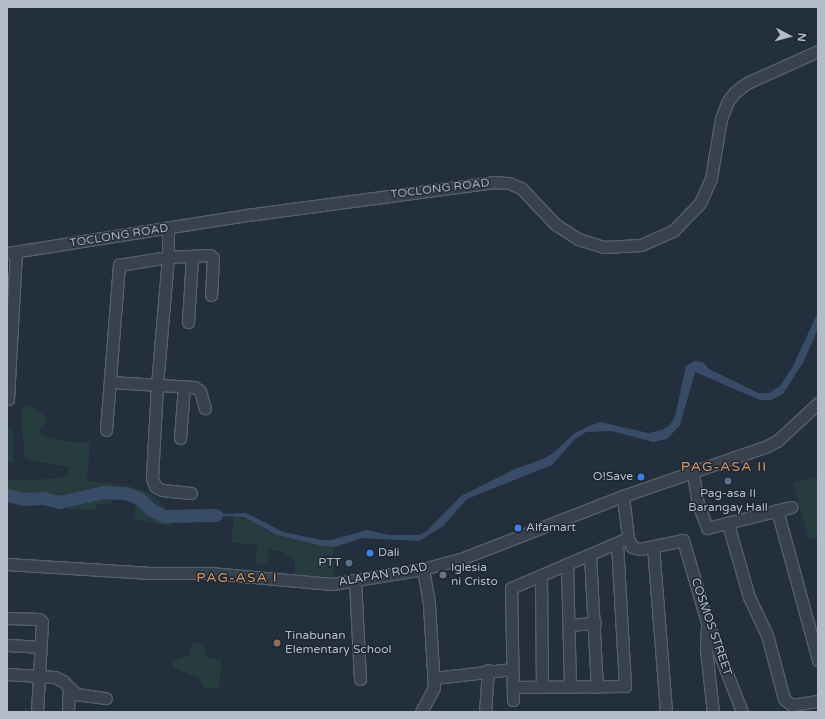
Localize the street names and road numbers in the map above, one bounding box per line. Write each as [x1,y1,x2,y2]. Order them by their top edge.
street label: TOCLONG ROAD [390,176,490,202]
street label: TOCLONG ROAD [69,221,169,251]
street label: ALAPAN ROAD [337,560,429,590]
street label: COSMOS STREET [688,576,734,678]

